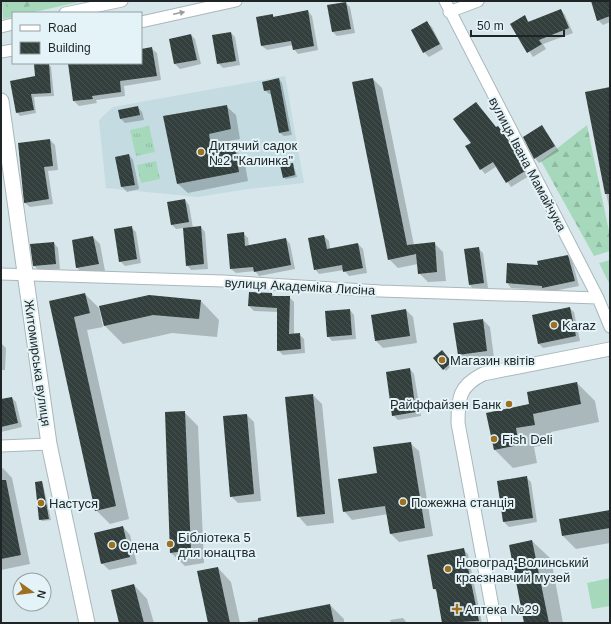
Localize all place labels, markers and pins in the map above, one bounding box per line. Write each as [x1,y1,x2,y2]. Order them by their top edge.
place label: Дитячий садок №2 "Калинка" [209,138,298,168]
marker: Дитячий садок №2 "Калинка" [196,147,206,157]
place label: Karaz [562,318,596,333]
marker: Karaz [549,320,559,330]
place label: Магазин квітів [450,353,535,368]
marker: Магазин квітів [437,355,447,365]
place label: Райффайзен Банк [390,397,501,412]
marker: Райффайзен Банк [504,399,514,409]
place label: Fish Deli [502,432,553,447]
marker: Fish Deli [489,434,499,444]
place label: Пожежна станція [411,495,514,510]
place label: Настуся [49,496,98,511]
marker: Пожежна станція [398,497,408,507]
marker: Настуся [36,498,46,508]
place label: Бібліотека 5 для юнацтва [178,530,256,560]
place label: Одена [120,538,160,553]
marker: Бібліотека 5 для юнацтва [165,539,175,549]
marker: Одена [107,540,117,550]
place label: Новоград-Волинський краєзнавчий музей [456,555,589,585]
marker: Новоград-Волинський краєзнавчий музей [443,564,453,574]
place label: Аптека №29 [465,602,539,617]
marker: Аптека №29 [452,604,462,614]

